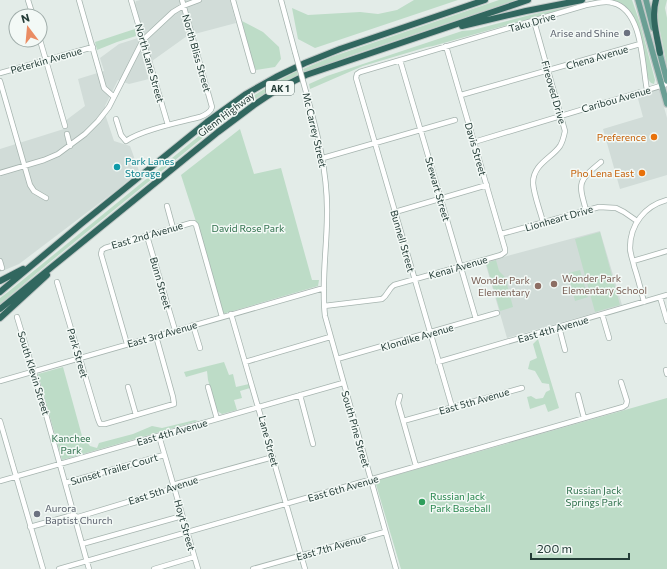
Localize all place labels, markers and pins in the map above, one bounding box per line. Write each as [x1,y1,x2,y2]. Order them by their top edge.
place label: Arise and Shine [550,27,619,39]
marker: Arise and Shine [622,28,632,38]
place label: Preference [597,131,646,143]
marker: Preference [649,132,659,142]
place label: Park Lanes Storage [125,155,175,179]
marker: Park Lanes Storage [112,162,122,172]
place label: Pho Lena East [570,167,634,179]
marker: Pho Lena East [637,168,647,178]
place label: Wonder Park Elementary School [562,272,647,296]
place label: Wonder Park Elementary [471,274,531,298]
marker: Wonder Park Elementary School [549,279,559,289]
marker: Wonder Park Elementary [533,281,543,291]
place label: Russian Jack Park Baseball [430,490,491,514]
marker: Russian Jack Park Baseball [417,497,427,507]
place label: Aurora Baptist Church [45,502,112,526]
marker: Aurora Baptist Church [32,509,42,519]

